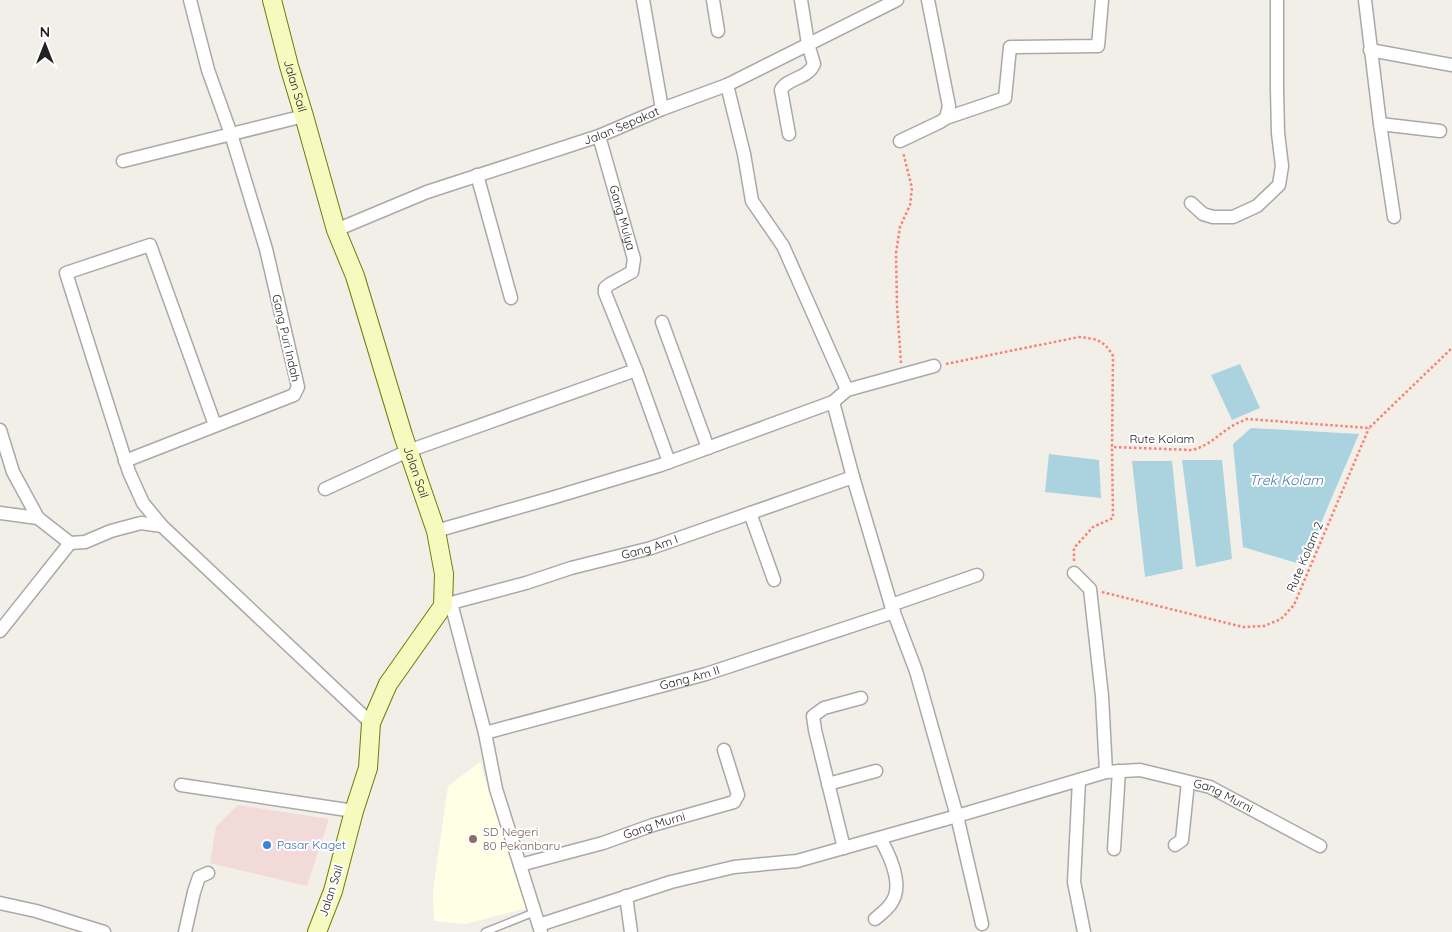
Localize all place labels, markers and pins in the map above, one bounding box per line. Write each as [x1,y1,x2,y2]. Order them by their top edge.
place label: SD Negeri 80 Pekanbaru [483,824,560,853]
marker: SD Negeri 80 Pekanbaru [467,833,479,845]
place label: Pasar Kaget [277,837,346,852]
marker: Pasar Kaget [261,839,273,851]

